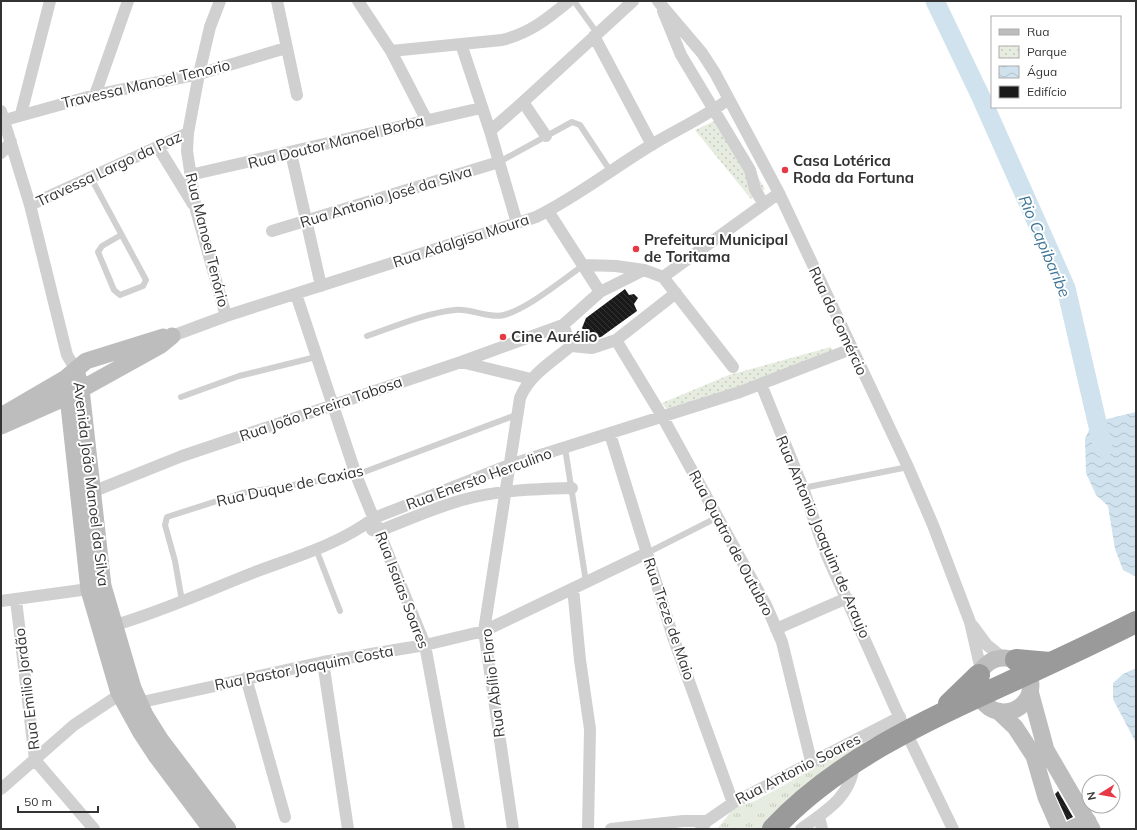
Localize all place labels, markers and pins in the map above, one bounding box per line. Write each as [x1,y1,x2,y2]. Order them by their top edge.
place label: Casa Lotérica Roda da Fortuna [793,151,914,187]
marker: Casa Lotérica Roda da Fortuna [780,165,790,175]
place label: Prefeitura Municipal de Toritama [644,230,788,266]
marker: Prefeitura Municipal de Toritama [631,244,641,254]
place label: Cine Aurélio [511,327,598,346]
marker: Cine Aurélio [498,332,508,342]

